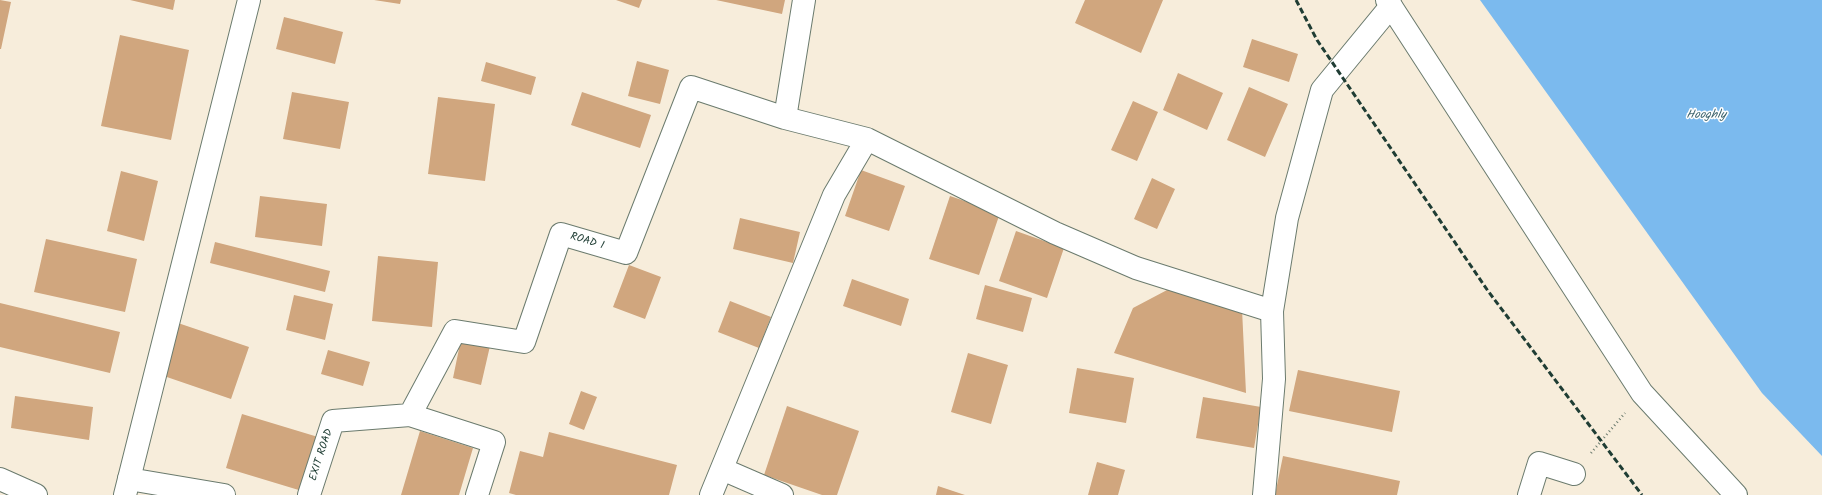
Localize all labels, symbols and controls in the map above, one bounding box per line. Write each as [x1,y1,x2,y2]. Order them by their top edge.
water label: Hooghly [1686,109,1726,123]
street label: ROAD 1 [568,231,606,253]
street label: EXIT ROAD [307,427,337,483]

